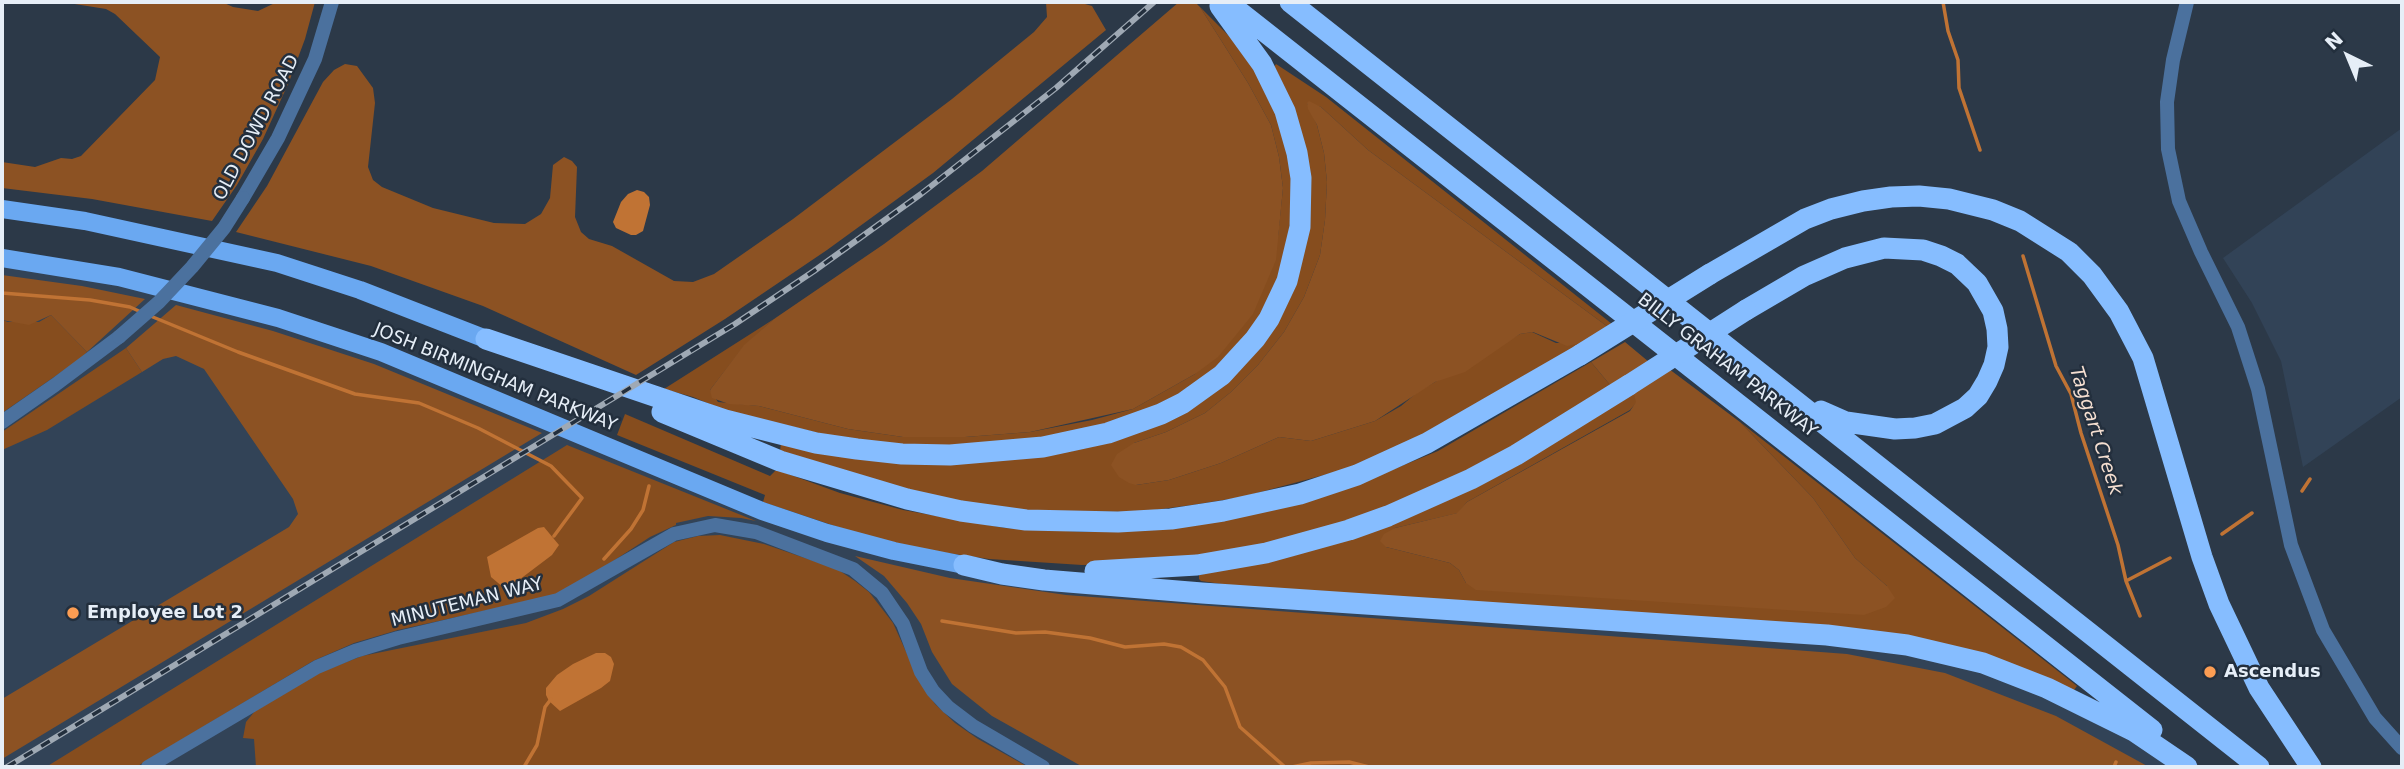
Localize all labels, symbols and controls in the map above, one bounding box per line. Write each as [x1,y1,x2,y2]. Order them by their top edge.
north arrow [2313,21,2383,91]
text: N [2320,27,2347,54]
street label: OLD DOWD ROAD [210,52,304,204]
street label: BILLY GRAHAM PARKWAY [1633,289,1821,443]
street label: JOSH BIRMINGHAM PARKWAY [370,319,620,437]
water label: Taggart Creek [2063,364,2127,498]
street label: MINUTEMAN WAY [389,574,545,632]
place label: Employee Lot 2 [87,602,243,624]
marker: Employee Lot 2 [65,605,81,621]
place label: Ascendus [2224,661,2321,683]
marker: Ascendus [2202,664,2218,680]

